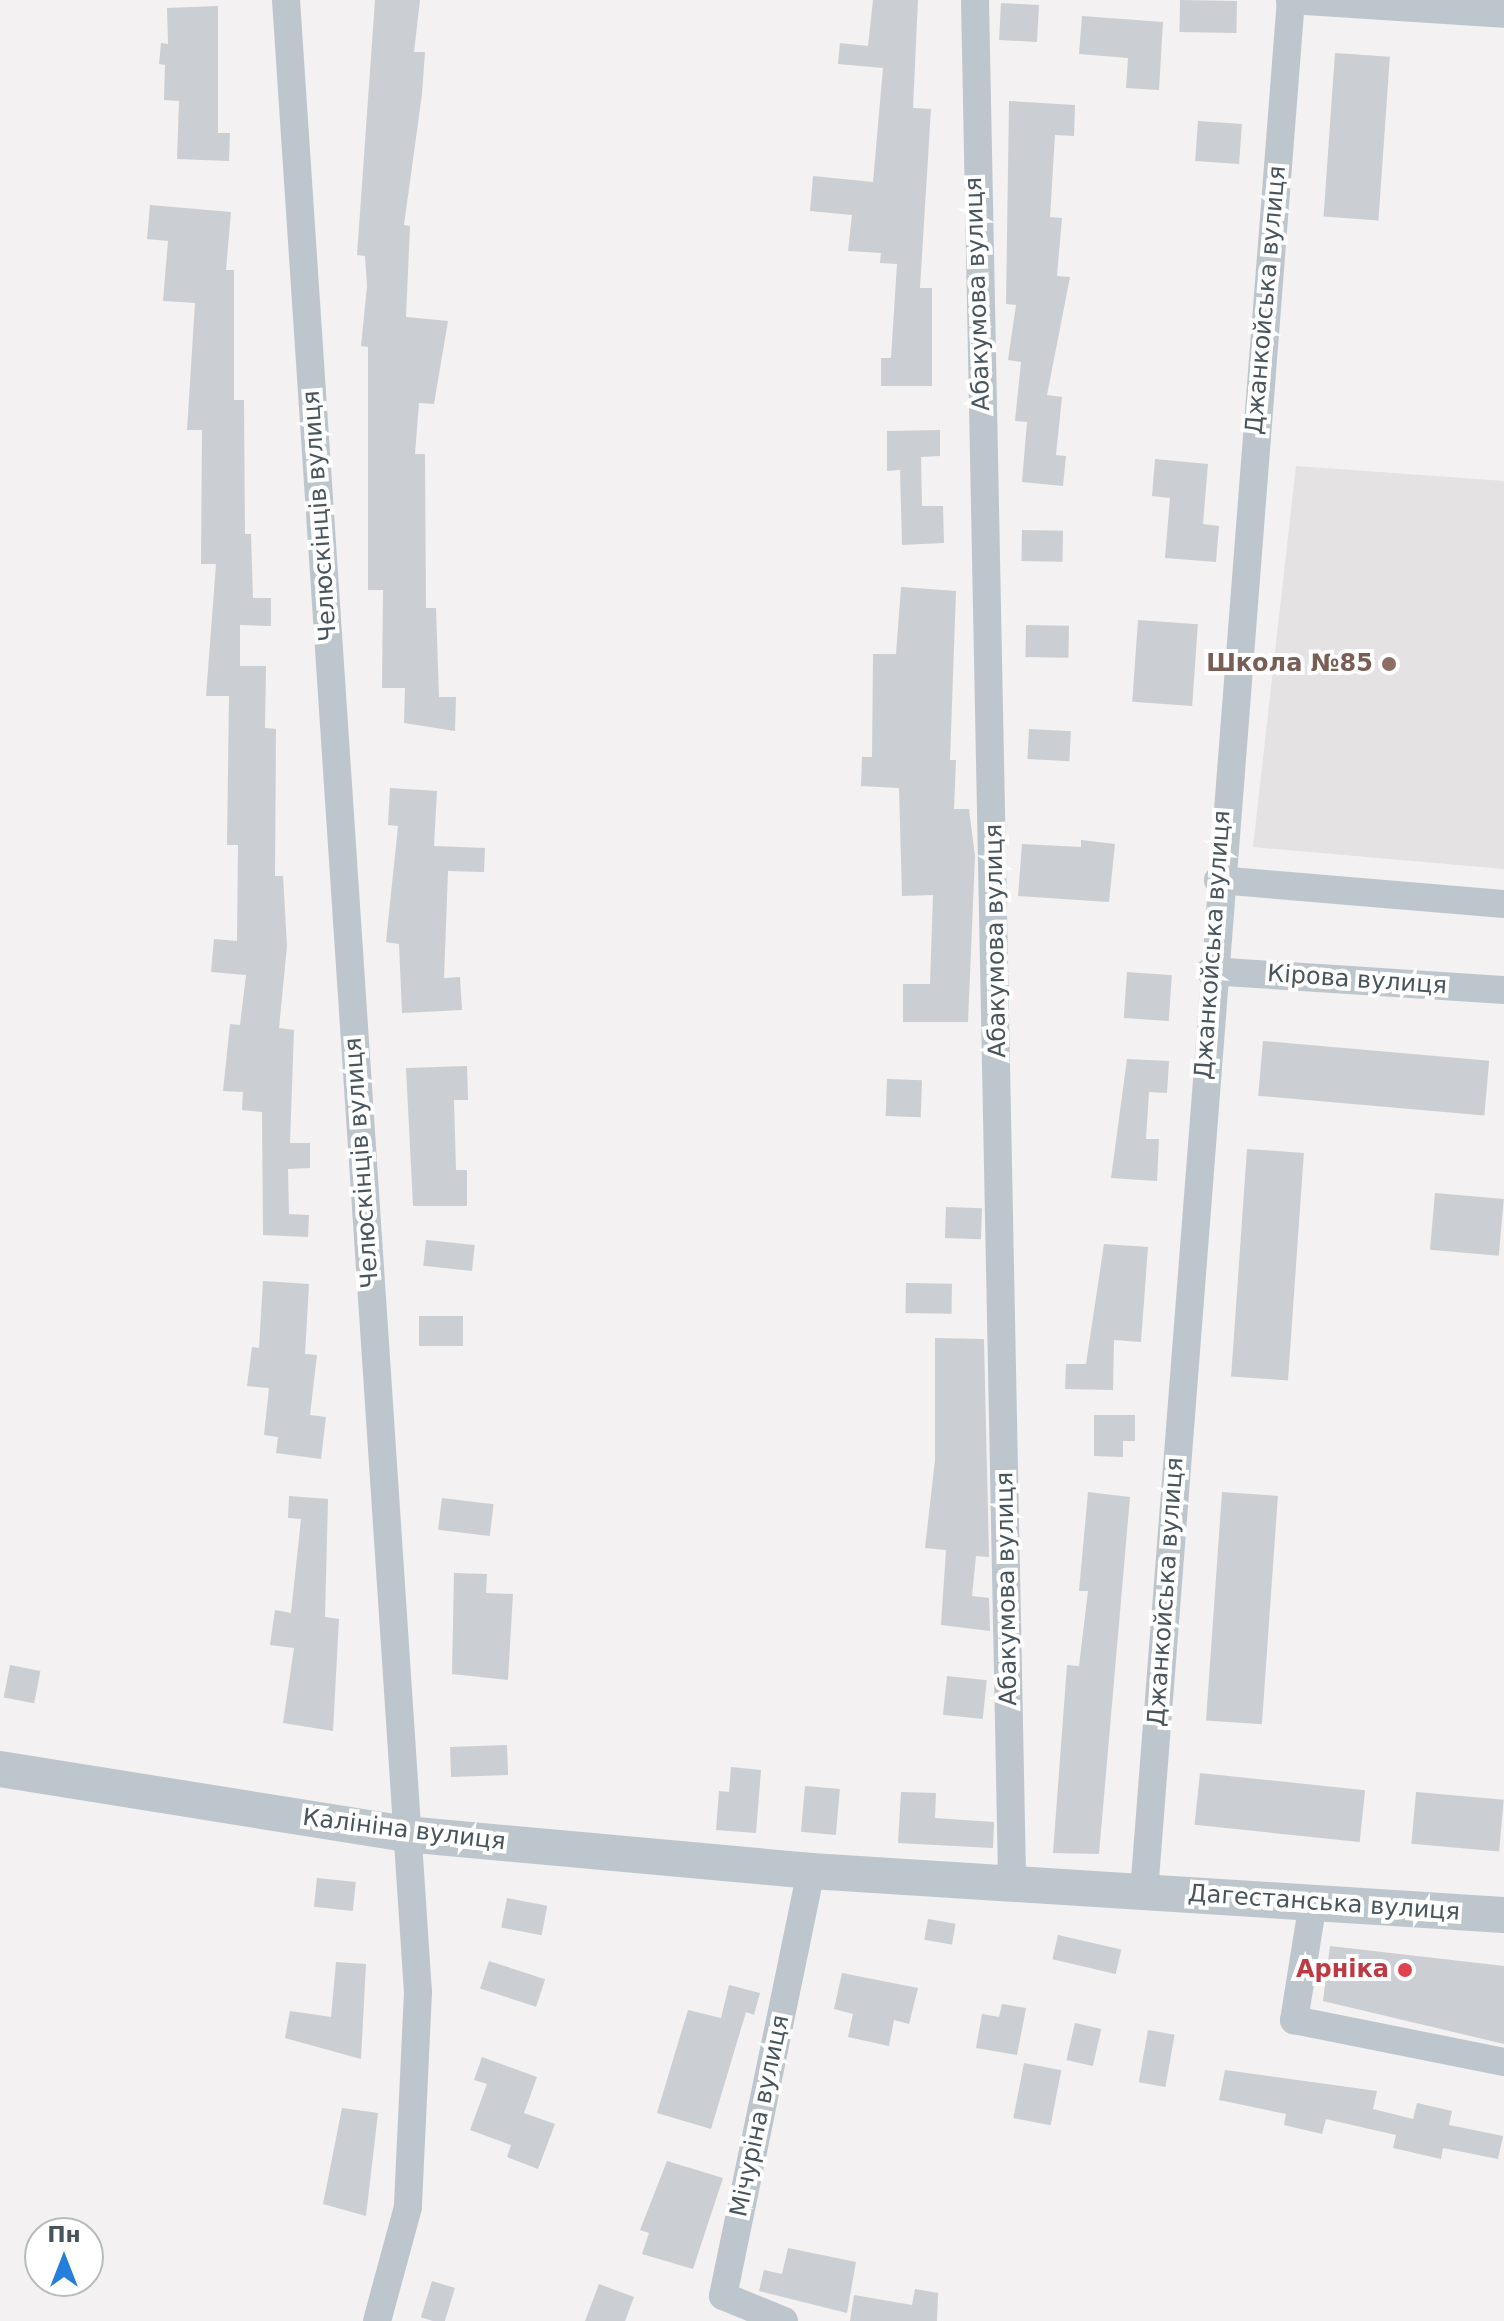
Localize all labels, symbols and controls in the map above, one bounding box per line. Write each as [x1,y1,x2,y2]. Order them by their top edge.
street label: Джанкойська вулиця [1240,164,1292,436]
street label: Абакумова вулиця [960,177,996,411]
street label: Челюскінців вулиця [297,389,343,643]
place label: Школа №85 [1206,650,1373,678]
marker: Школа №85 [1380,655,1398,673]
street label: Джанкойська вулиця [1189,809,1237,1081]
street label: Абакумова вулиця [980,824,1012,1058]
street label: Кірова вулиця [1266,959,1448,1001]
street label: Челюскінців вулиця [339,1036,385,1290]
street label: Джанкойська вулиця [1142,1456,1190,1728]
street label: Абакумова вулиця [991,1472,1023,1706]
street label: Калініна вулиця [301,1803,507,1857]
street label: Дагестанська вулиця [1187,1879,1461,1927]
place label: Арніка [1296,1956,1389,1984]
marker: Арніка [1396,1961,1414,1979]
street label: Мічуріна вулиця [725,2012,795,2220]
north arrow [24,2217,104,2297]
text: Пн [47,2222,81,2247]

